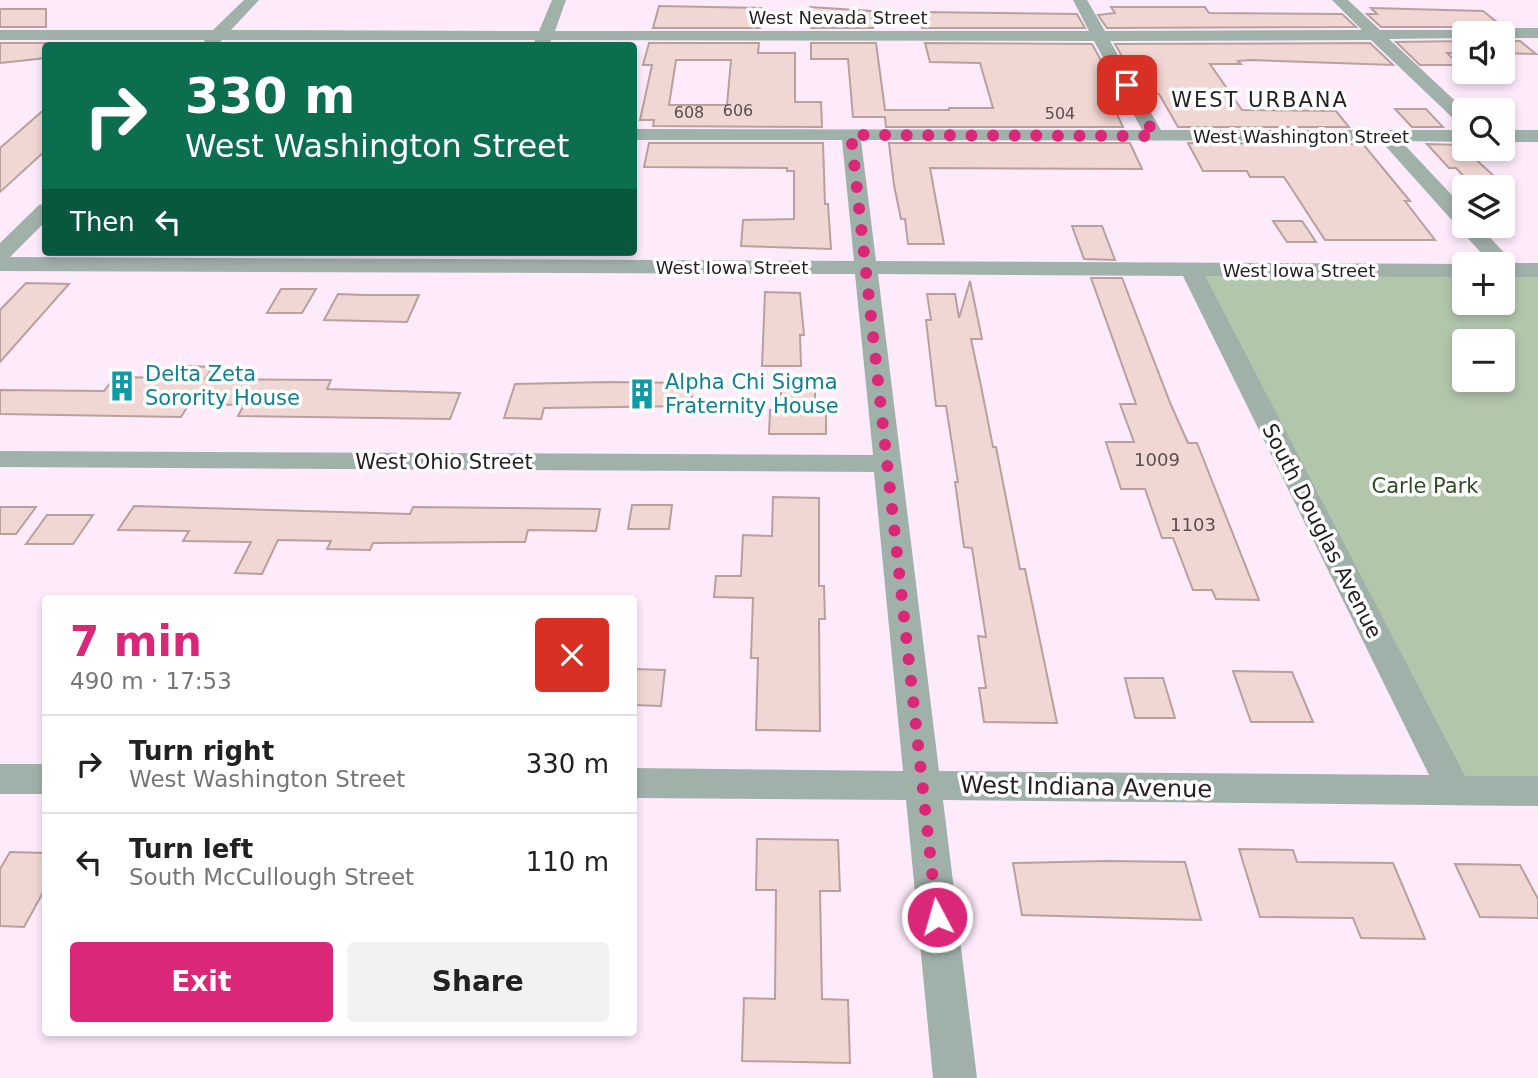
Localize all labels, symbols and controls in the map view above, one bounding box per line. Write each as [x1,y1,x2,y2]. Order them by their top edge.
street label: West Nevada Street [748,7,928,28]
map controls [1452,21,1515,392]
button: sound [1452,21,1515,84]
pin [1097,55,1157,115]
icon: arrive [1108,66,1146,104]
text: 330 m [185,68,355,125]
icon: right [70,70,161,161]
district label: WEST URBANA [1171,88,1349,112]
button: search [1452,98,1515,161]
house number: 606 [723,101,753,120]
house number: 608 [674,103,704,122]
house number: 504 [1045,104,1075,123]
street label: West Washington Street [1193,126,1409,147]
text: West Washington Street [185,127,569,165]
button: layers [1452,175,1515,238]
icon: left [149,203,187,241]
text: Then [70,207,135,237]
button: + [1452,252,1515,315]
street label: West Iowa Street [656,257,808,278]
street label: West Iowa Street [1223,260,1375,281]
button: − [1452,329,1515,392]
place label: Delta Zeta Sorority House [145,362,300,410]
building icon: Delta Zeta Sorority House [105,369,139,403]
place label: Alpha Chi Sigma Fraternity House [665,370,839,418]
building icon: Alpha Chi Sigma Fraternity House [625,377,659,411]
street label: South Douglas Avenue [1257,420,1387,642]
house number: 1009 [1134,449,1180,470]
street label: West Ohio Street [355,450,533,474]
park label: Carle Park [1372,474,1479,498]
house number: 1103 [1170,514,1216,535]
text: 7 min [70,617,202,666]
button: close [535,618,609,692]
text: 490 m · 17:53 [70,668,232,694]
text: Turn right [129,736,274,766]
icon: right [70,745,108,783]
text: 330 m [526,749,609,779]
text: West Washington Street [129,766,405,792]
street label: West Indiana Avenue [960,771,1212,803]
text: Turn left [129,834,253,864]
icon: left [70,843,108,881]
text: 110 m [526,847,609,877]
text: South McCullough Street [129,864,414,890]
position arrow [900,880,974,954]
button: Exit [70,942,333,1022]
button: Share [347,942,609,1022]

